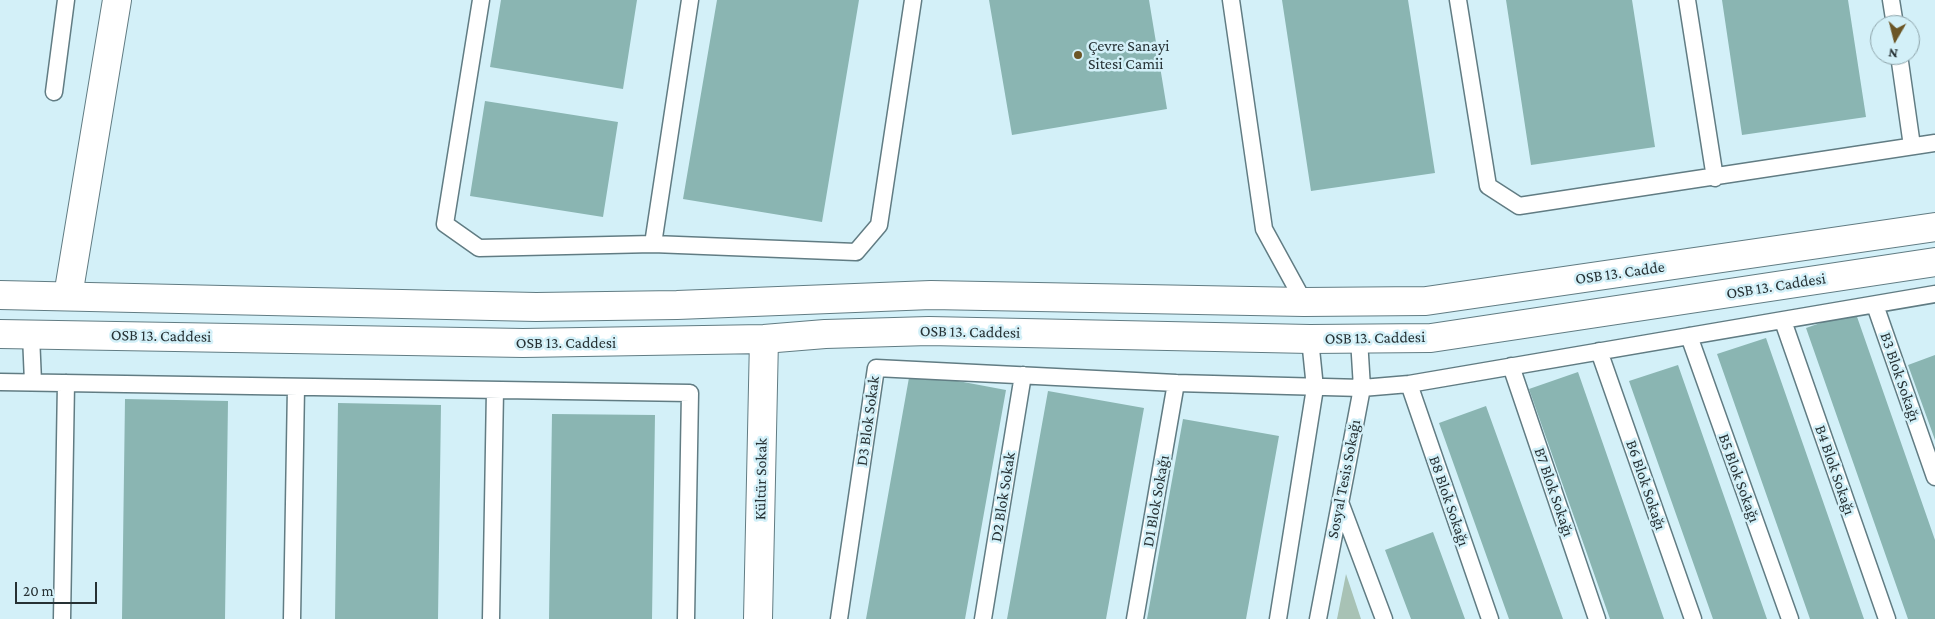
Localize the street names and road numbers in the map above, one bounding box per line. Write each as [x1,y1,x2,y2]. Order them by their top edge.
street label: OSB 13. Cadde [1574,257,1666,289]
street label: OSB 13. Caddesi [1725,269,1827,303]
street label: OSB 13. Caddesi [920,322,1020,342]
street label: OSB 13. Caddesi [111,326,211,346]
street label: OSB 13. Caddesi [1325,328,1425,348]
street label: B3 Blok Sokağı [1876,330,1924,424]
street label: OSB 13. Caddesi [516,333,616,353]
street label: D3 Blok Sokak [852,375,884,467]
street label: Sosyal Tesis Sokağı [1323,418,1365,540]
street label: B4 Blok Sokağı [1811,423,1859,517]
street label: B5 Blok Sokağı [1714,431,1764,525]
street label: Kültür Sokak [751,438,771,520]
street label: B6 Blok Sokağı [1622,438,1670,532]
street label: B7 Blok Sokağı [1530,445,1578,539]
street label: D2 Blok Sokak [986,451,1020,543]
street label: B8 Blok Sokağı [1425,453,1473,549]
street label: D1 Blok Sokağı [1138,454,1174,548]

